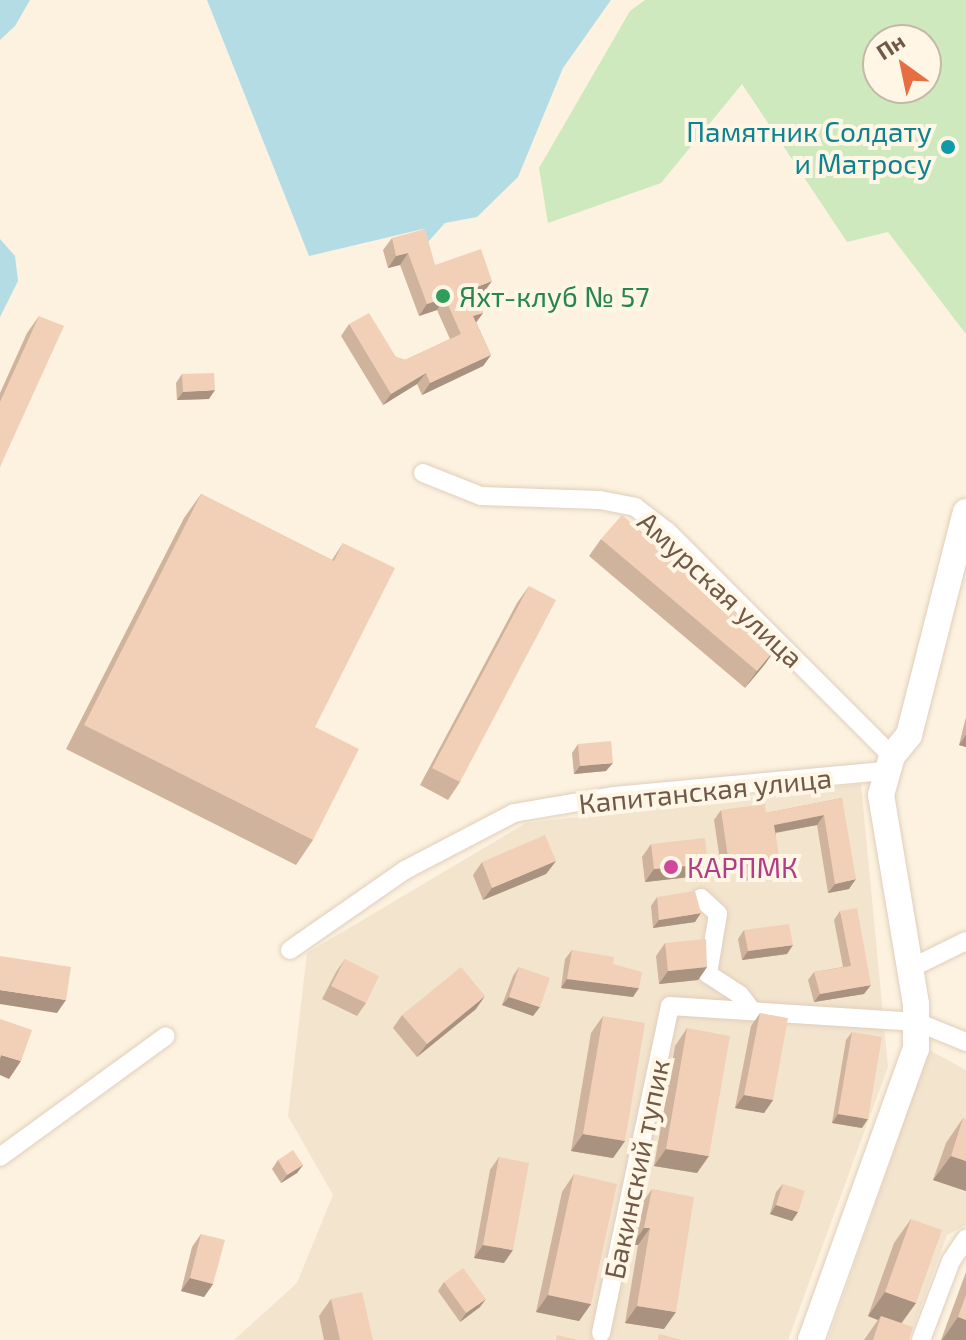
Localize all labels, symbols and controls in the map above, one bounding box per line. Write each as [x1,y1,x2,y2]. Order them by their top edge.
north arrow [862,24,942,104]
text: Пн [871,27,909,64]
place label: Памятник Солдату и Матросу [686,114,932,180]
marker: Памятник Солдату и Матросу [939,138,957,156]
place label: Яхт-клуб № 57 [459,279,650,313]
marker: Яхт-клуб № 57 [434,287,452,305]
street label: Амурская улица [631,504,811,674]
street label: Капитанская улица [577,760,833,820]
place label: КАРПМК [687,850,798,884]
marker: КАРПМК [662,858,680,876]
street label: Бакинский тупик [596,1056,676,1282]

